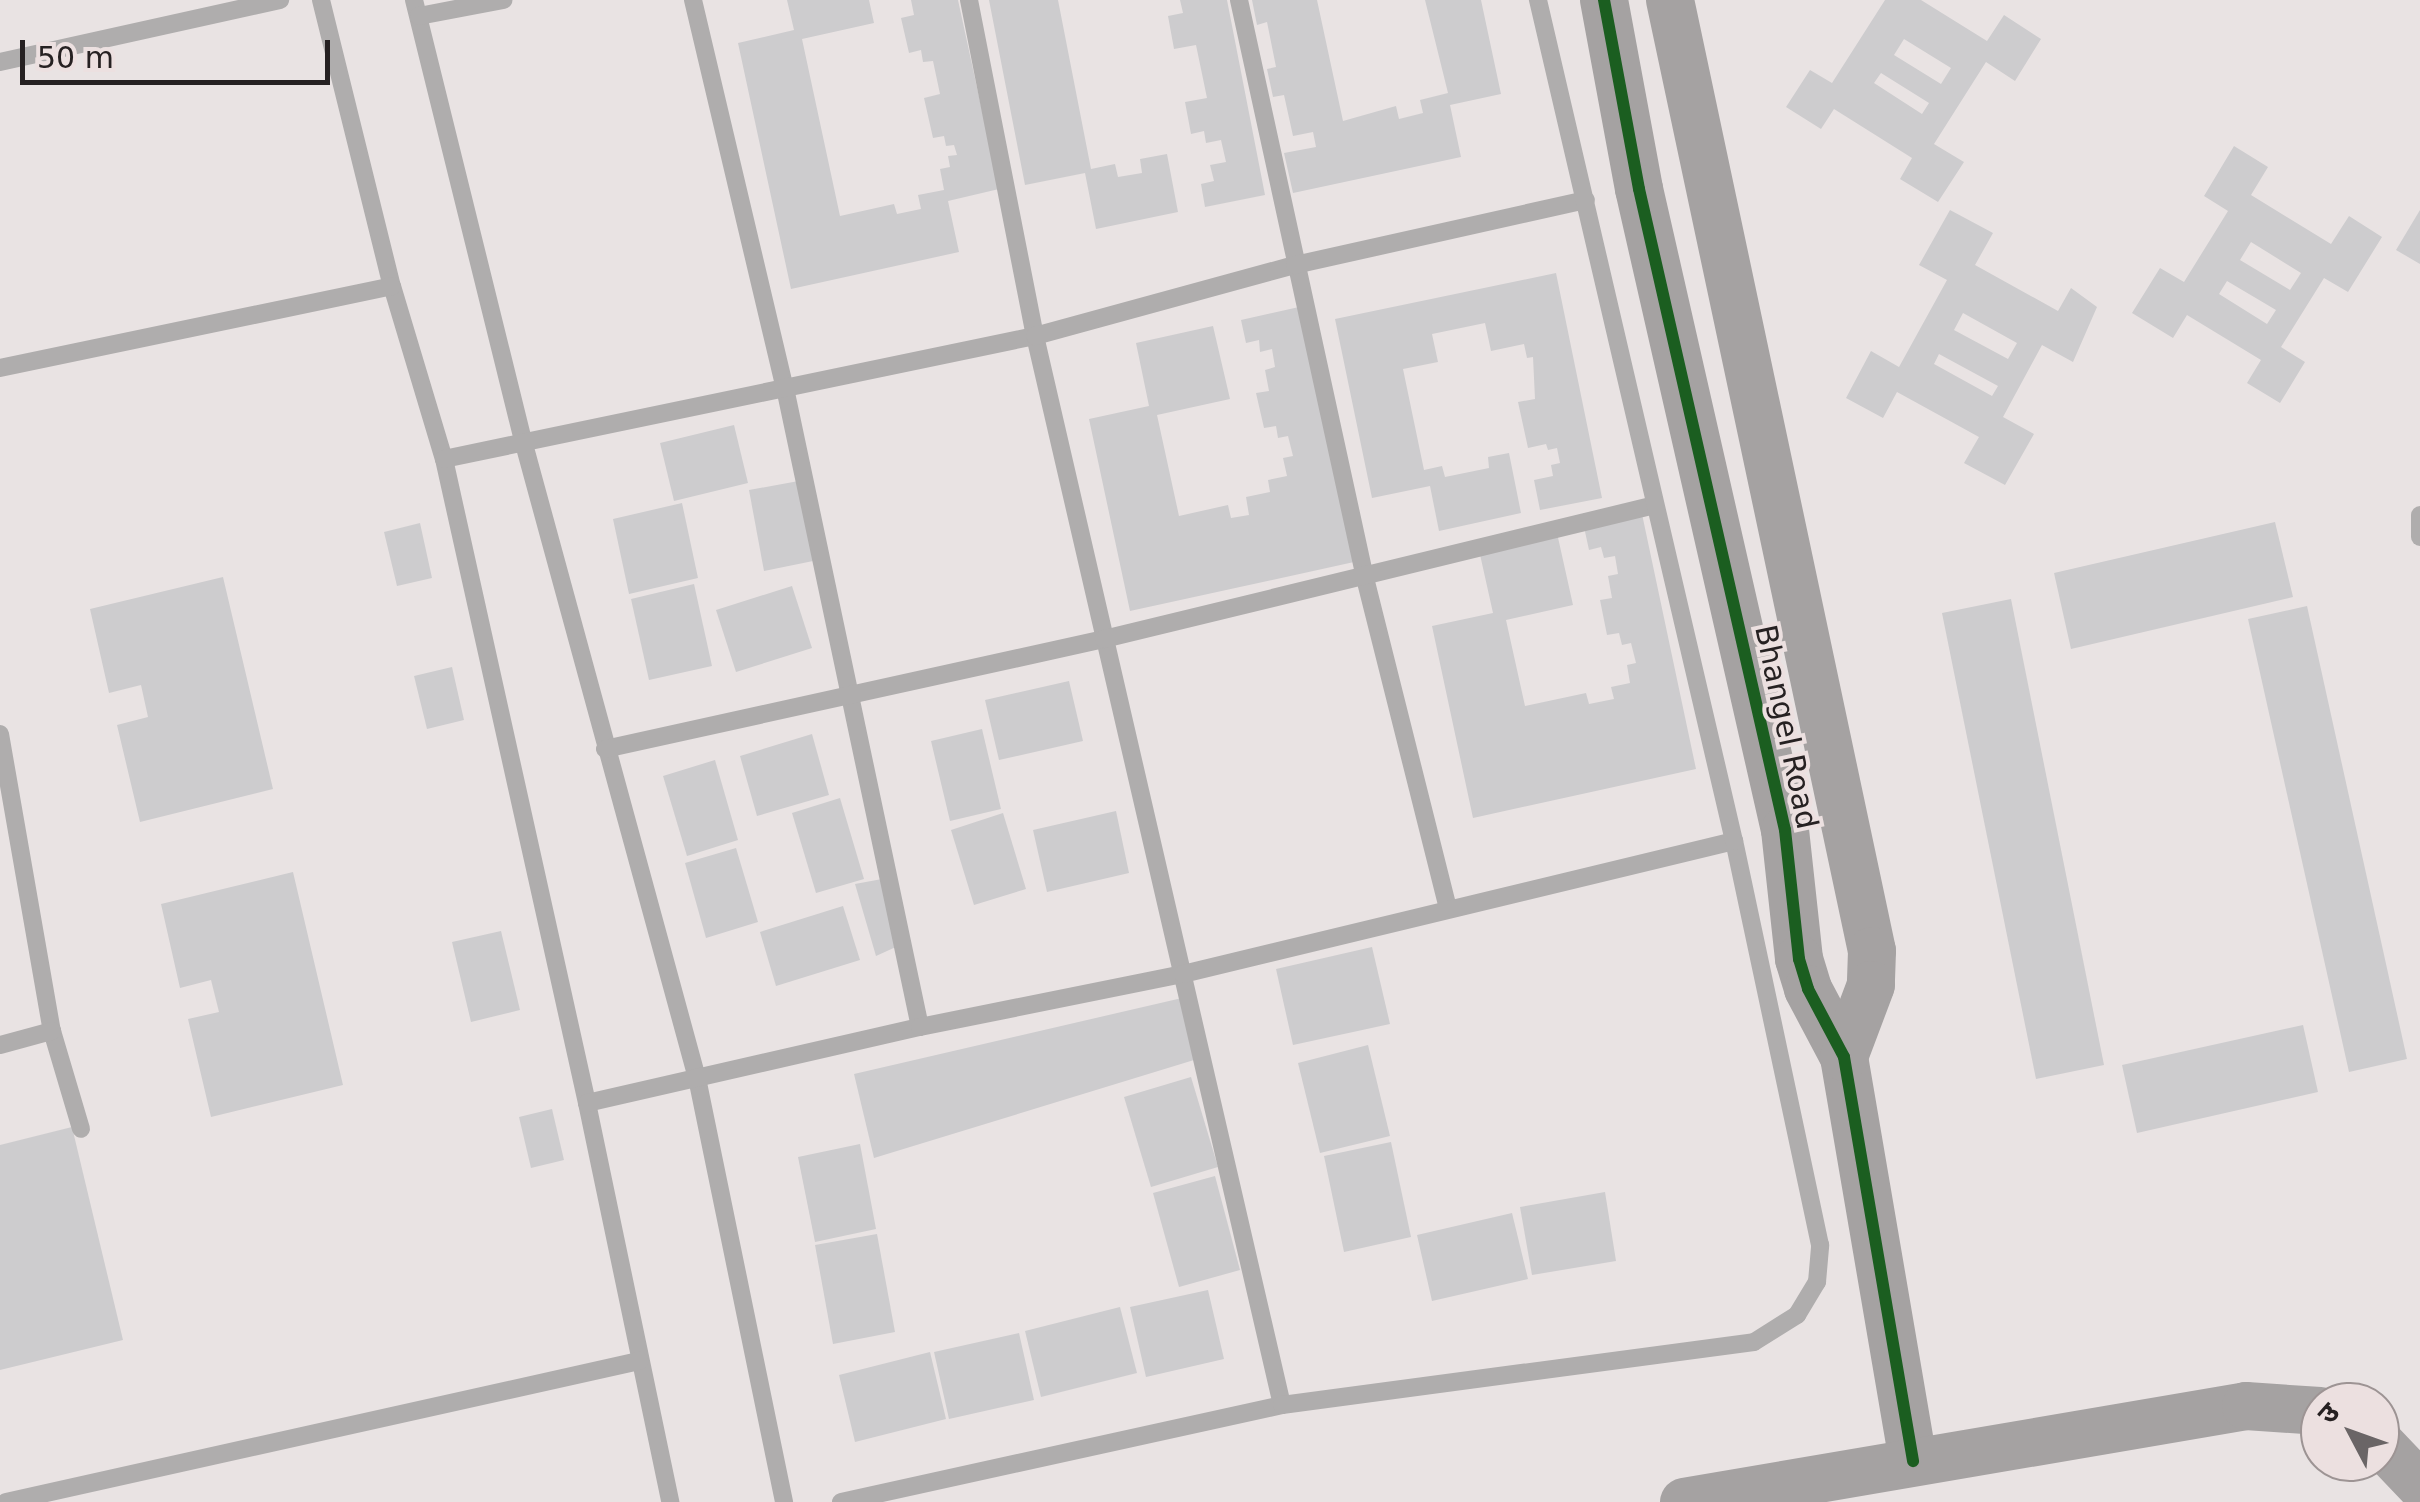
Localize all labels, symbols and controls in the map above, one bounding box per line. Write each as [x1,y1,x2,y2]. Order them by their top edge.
scale bar [25,20,335,82]
text: 50 m [37,40,114,75]
street label: Bhangel Road [1747,622,1825,832]
north arrow [2300,1382,2400,1482]
text: उ [2311,1396,2346,1430]

